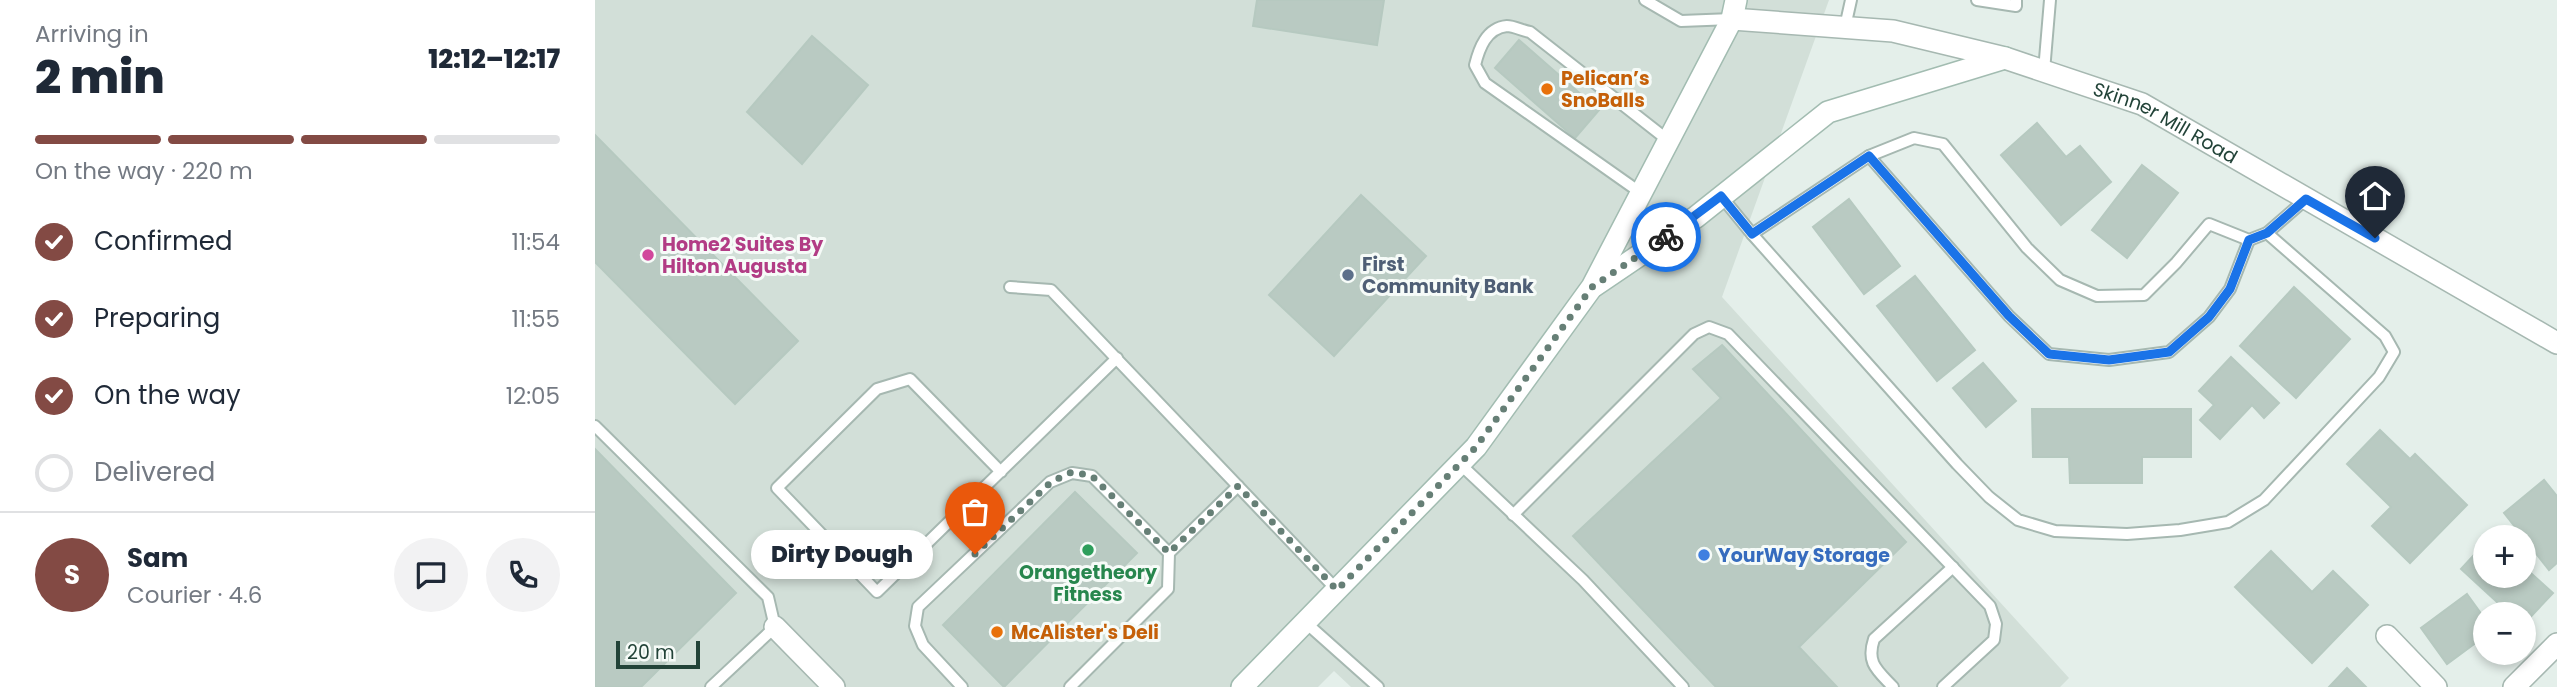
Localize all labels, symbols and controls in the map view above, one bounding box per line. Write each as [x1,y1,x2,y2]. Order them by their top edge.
text: Arriving in [35,18,149,50]
text: 12:12–12:17 [428,41,560,77]
text: 2 min [35,45,165,109]
place label: Pelican’s SnoBalls [1561,65,1650,114]
street label: Skinner Mill Road [2090,75,2243,170]
marker: Pelican’s SnoBalls [1539,81,1555,97]
text: On the way · 220 m [35,155,253,187]
pin [2345,166,2405,238]
icon: home [2356,177,2394,215]
courier [1631,202,1701,272]
icon: bike [1647,218,1685,256]
icon: check [35,223,73,261]
text: Confirmed [94,223,232,259]
text: 11:54 [511,226,560,258]
place label: Home2 Suites By Hilton Augusta [662,231,824,280]
marker: Home2 Suites By Hilton Augusta [640,247,656,263]
place label: First Community Bank [1362,251,1534,300]
marker: First Community Bank [1340,267,1356,283]
icon: check [35,300,73,338]
text: Preparing [94,300,220,336]
text: 11:55 [511,303,560,335]
icon: check [35,377,73,415]
text: On the way [94,377,241,413]
text: 12:05 [506,380,560,412]
text: Delivered [94,454,215,490]
pin [945,482,1005,554]
icon: bag [956,493,994,531]
map controls [2473,525,2536,665]
button: + [2473,525,2536,588]
callout: Dirty Dough [751,530,933,578]
button: chat [394,538,468,612]
button: phone [486,538,560,612]
text: Dirty Dough [771,538,913,570]
text: Sam [127,540,188,576]
marker: Orangetheory Fitness [1080,542,1096,558]
place label: YourWay Storage [1718,542,1890,569]
marker: YourWay Storage [1696,547,1712,563]
text: S [64,557,80,593]
place label: Orangetheory Fitness [1019,559,1158,608]
text: Courier · 4.6 [127,579,262,611]
button: − [2473,602,2536,665]
place label: McAlister's Deli [1011,619,1159,646]
marker: McAlister's Deli [989,624,1005,640]
scale bar [616,638,700,670]
text: 20 m [627,639,675,666]

